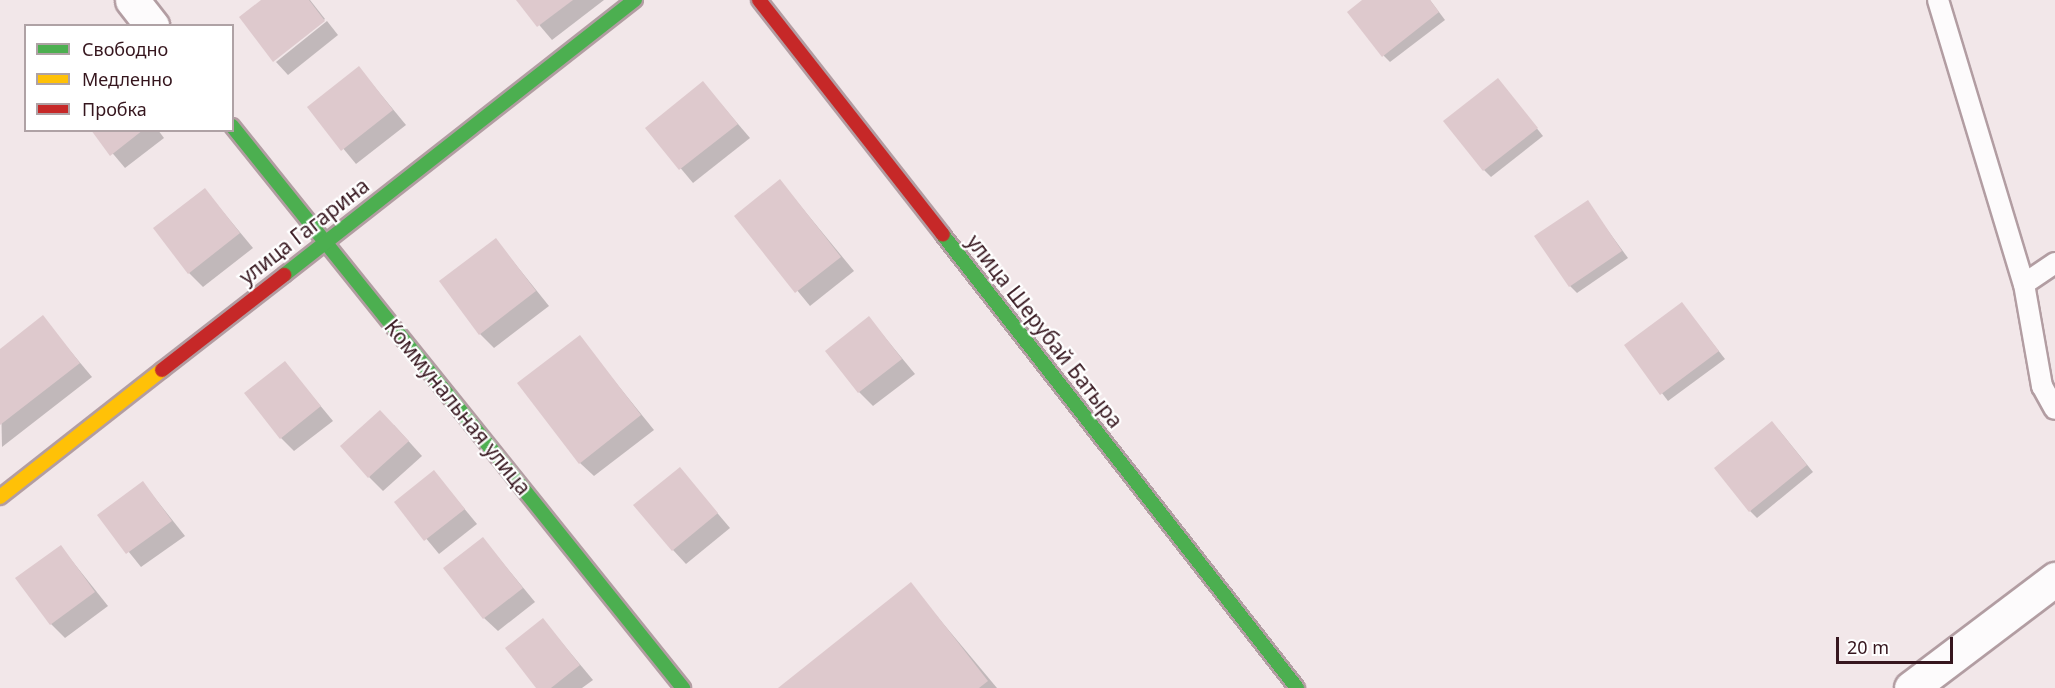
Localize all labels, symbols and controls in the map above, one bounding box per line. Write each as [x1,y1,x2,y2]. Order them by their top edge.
legend [24,24,234,132]
text: Свободно [82,37,168,61]
text: Медленно [82,67,173,91]
text: Пробка [82,97,147,121]
street label: улица Гагарина [234,173,374,289]
street label: улица Шерубай Батыра [962,229,1128,433]
street label: Коммунальная улица [380,314,536,500]
scale bar [1839,625,1956,663]
text: 20 m [1847,635,1889,659]

